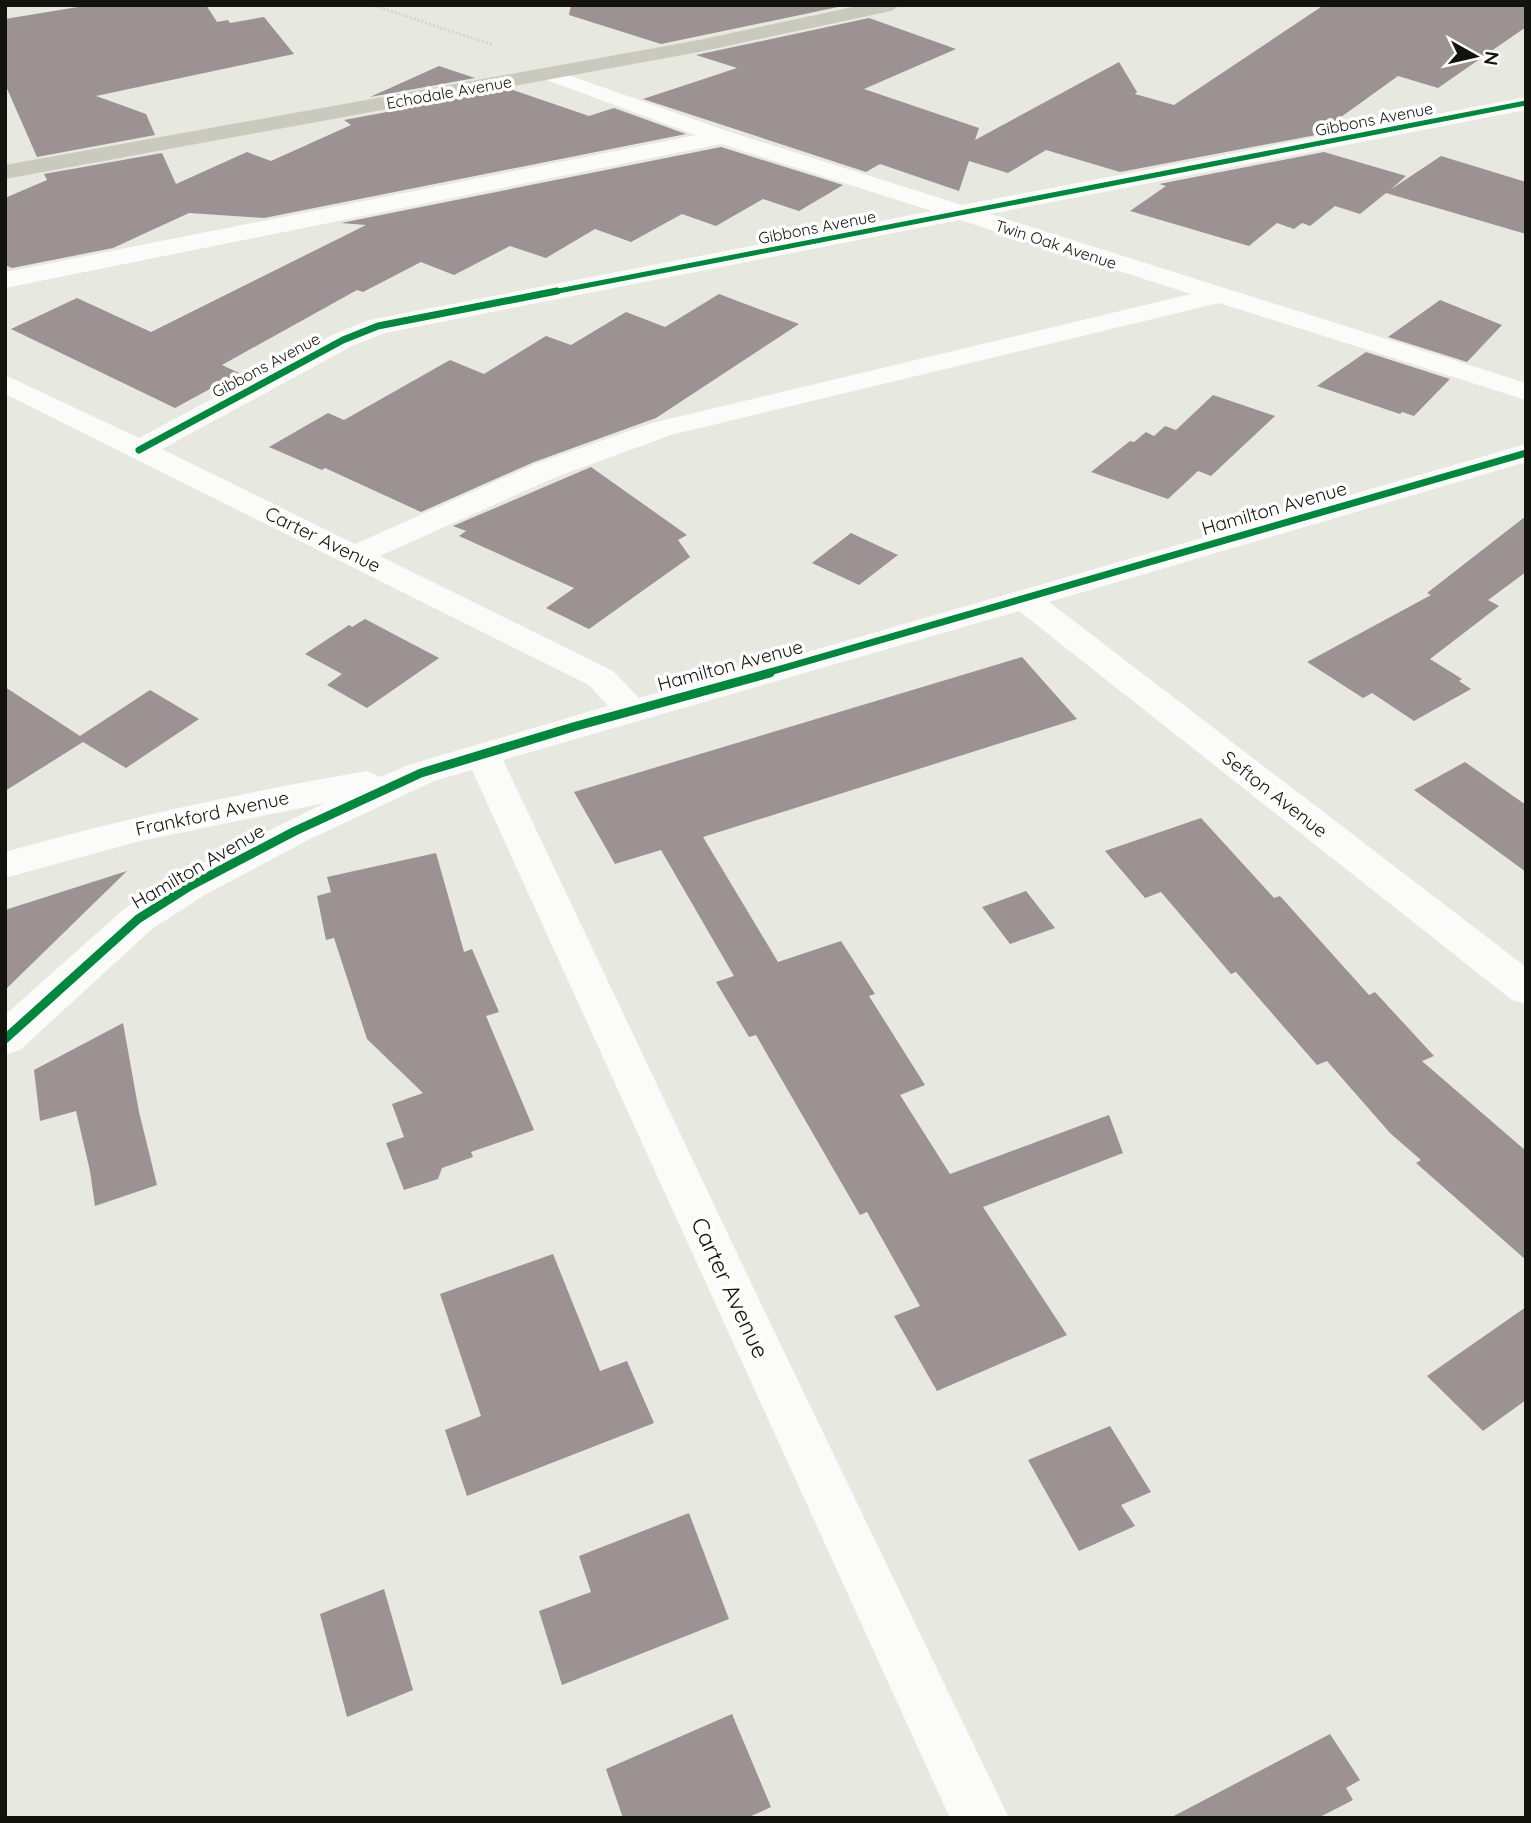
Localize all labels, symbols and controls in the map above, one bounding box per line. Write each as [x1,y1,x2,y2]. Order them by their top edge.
north arrow [1440,21,1510,91]
text: N [1479,50,1505,67]
street label: Echodale Avenue [385,71,513,113]
street label: Gibbons Avenue [1313,98,1435,140]
street label: Gibbons Avenue [756,206,878,248]
street label: Twin Oak Avenue [993,215,1119,273]
street label: Gibbons Avenue [209,328,323,402]
street label: Hamilton Avenue [1199,476,1349,540]
street label: Carter Avenue [261,501,385,577]
street label: Hamilton Avenue [655,634,805,696]
street label: Sefton Avenue [1217,745,1333,843]
street label: Frankford Avenue [133,785,291,841]
street label: Hamilton Avenue [127,818,269,914]
street label: Carter Avenue [685,1213,776,1363]

